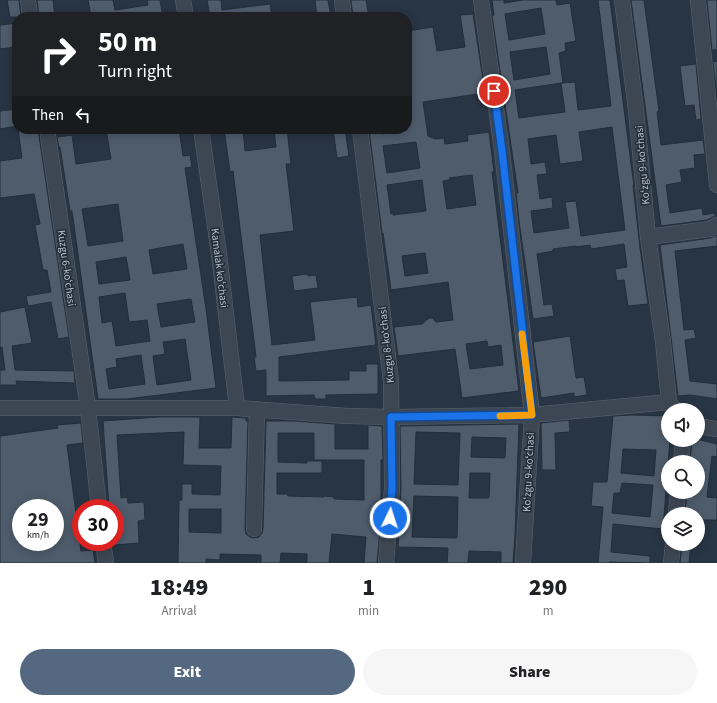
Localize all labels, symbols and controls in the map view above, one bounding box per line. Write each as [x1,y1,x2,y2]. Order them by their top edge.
text: 50 m [98,22,157,62]
icon: right [32,28,84,80]
text: Turn right [98,59,172,84]
pin [477,74,511,108]
icon: arrive [483,80,505,102]
icon: left [72,104,94,126]
text: Then [32,105,64,126]
street label: Koʻzgu 9-koʻchasi [632,125,653,205]
street label: Kamalak koʻchasi [207,227,232,309]
street label: Kuzgu 6-koʻchasi [54,229,79,307]
street label: Kuzgu 8-koʻchasi [375,306,398,384]
map controls [661,403,705,551]
button: sound [661,403,705,447]
street label: Koʻzgu 9-koʻchasi [519,432,538,512]
button: search [661,455,705,499]
position arrow [369,497,411,539]
speed limit sign: 30 [72,499,124,551]
text: 29 [27,506,49,534]
button: layers [661,507,705,551]
text: km/h [27,528,49,542]
text: 18:49 [150,570,208,605]
text: 1 [362,570,375,605]
text: 290 [529,570,567,605]
text: Arrival [162,602,197,620]
text: min [358,602,379,620]
text: m [543,602,553,620]
button: Exit [20,649,355,695]
button: Share [363,649,697,695]

